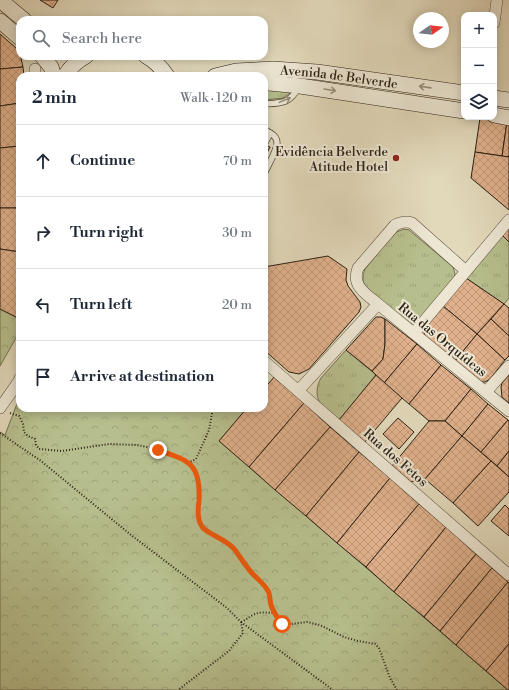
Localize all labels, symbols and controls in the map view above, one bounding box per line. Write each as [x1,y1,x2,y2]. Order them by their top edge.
north arrow [413,12,449,48]
map controls [461,12,497,120]
button: + [461,12,497,48]
search box [16,16,268,60]
icon: search [30,27,52,49]
text: Search here [62,29,142,48]
button: − [461,48,497,84]
street label: Avenida de Belverde [278,62,399,92]
one-way arrow [419,83,432,91]
button: layers [461,84,497,120]
text: 2 min [32,87,77,109]
one-way arrow [324,87,337,95]
text: Walk · 120 m [180,90,252,106]
one-way arrow [279,96,291,104]
place label: Evidência Belverde Atitude Hotel [275,144,388,175]
icon: ahead [32,150,54,172]
text: Continue [70,151,135,170]
text: 70 m [223,153,252,169]
marker: Evidência Belverde Atitude Hotel [391,153,401,163]
icon: right [32,222,54,244]
text: Turn right [70,223,144,242]
text: 30 m [222,225,252,241]
icon: left [32,294,54,316]
text: Turn left [70,295,132,314]
text: 20 m [222,297,252,313]
street label: Rua das Orquídeas [395,299,490,381]
icon: arrive [32,366,54,388]
text: Arrive at destination [70,367,214,386]
street label: Rua dos Fetos [360,425,431,490]
route end [149,441,167,459]
route start [273,615,291,633]

